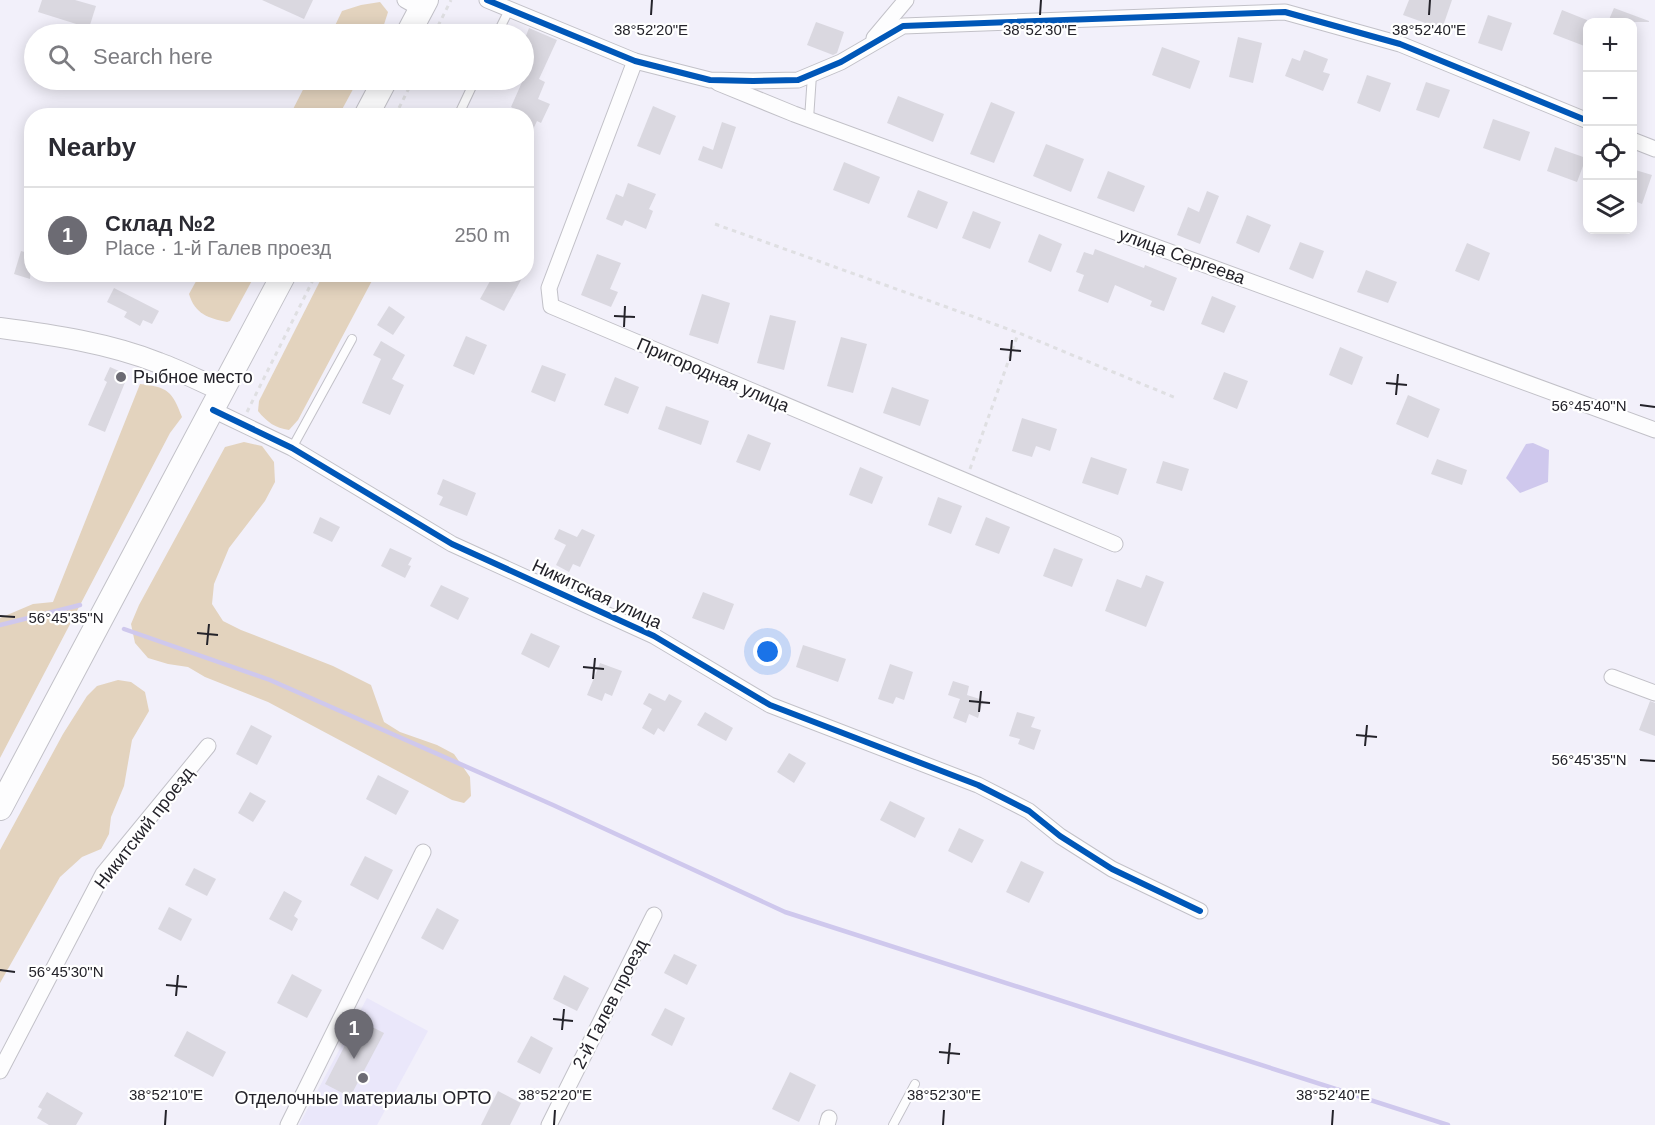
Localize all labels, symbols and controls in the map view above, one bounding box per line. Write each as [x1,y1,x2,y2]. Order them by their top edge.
map controls [1583,18,1637,234]
button: + [1583,18,1637,72]
text: 38°52'20"E [614,21,688,38]
text: 38°52'30"E [1003,21,1077,38]
text: 38°52'40"E [1392,21,1466,38]
search box [24,24,534,90]
icon: search [45,41,78,74]
text: Search here [93,44,213,69]
button: − [1583,72,1637,126]
button: locate [1583,126,1637,180]
text: Nearby [48,132,136,162]
button: layers [1583,180,1637,234]
text: Склад №2 [105,211,215,236]
text: 1 [62,224,73,246]
text: 250 m [454,224,510,246]
street label: улица Сергеева [1116,224,1249,288]
text: Place · 1-й Галев проезд [105,237,331,259]
street label: Пригородная улица [634,334,793,417]
place label: Рыбное место [133,367,253,387]
marker: Рыбное место [114,370,128,384]
text: 56°45'40"N [1551,397,1627,414]
street label: Никитская улица [529,555,666,633]
text: 56°45'35"N [28,609,104,626]
your location [753,637,782,666]
text: 56°45'35"N [1551,751,1627,768]
street label: Никитский проезд [90,763,198,893]
street label: 2-й Галев проезд [569,935,652,1072]
text: 56°45'30"N [28,963,104,980]
pin: 1 [334,1010,374,1059]
marker: Отделочные материалы ОРТО [356,1071,370,1085]
text: 38°52'10"E [129,1086,203,1103]
text: 38°52'20"E [518,1086,592,1103]
text: 38°52'30"E [907,1086,981,1103]
text: 38°52'40"E [1296,1086,1370,1103]
place label: Отделочные материалы ОРТО [234,1088,492,1108]

